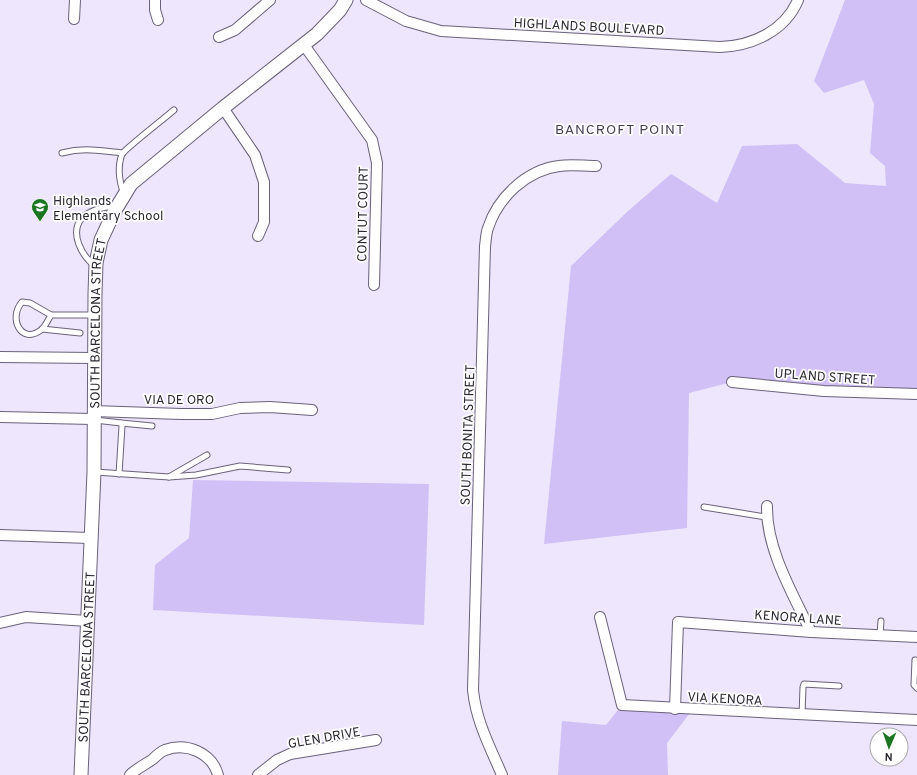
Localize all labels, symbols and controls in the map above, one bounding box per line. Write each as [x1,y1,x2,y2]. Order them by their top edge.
street label: HIGHLANDS BOULEVARD [513,16,665,40]
district label: BANCROFT POINT [555,122,685,139]
street label: CONTUT COURT [355,166,373,262]
place label: Highlands Elementary School [53,194,163,225]
school or university icon: Highlands Elementary School [30,197,50,222]
street label: SOUTH BARCELONA STREET [88,237,111,409]
street label: SOUTH BONITA STREET [459,364,479,506]
street label: UPLAND STREET [774,366,876,390]
street label: VIA DE ORO [144,393,214,409]
street label: SOUTH BARCELONA STREET [76,571,100,743]
street label: KENORA LANE [754,608,842,630]
street label: VIA KENORA [687,690,763,710]
street label: GLEN DRIVE [287,725,362,753]
north arrow [869,727,909,767]
text: N [884,749,893,763]

